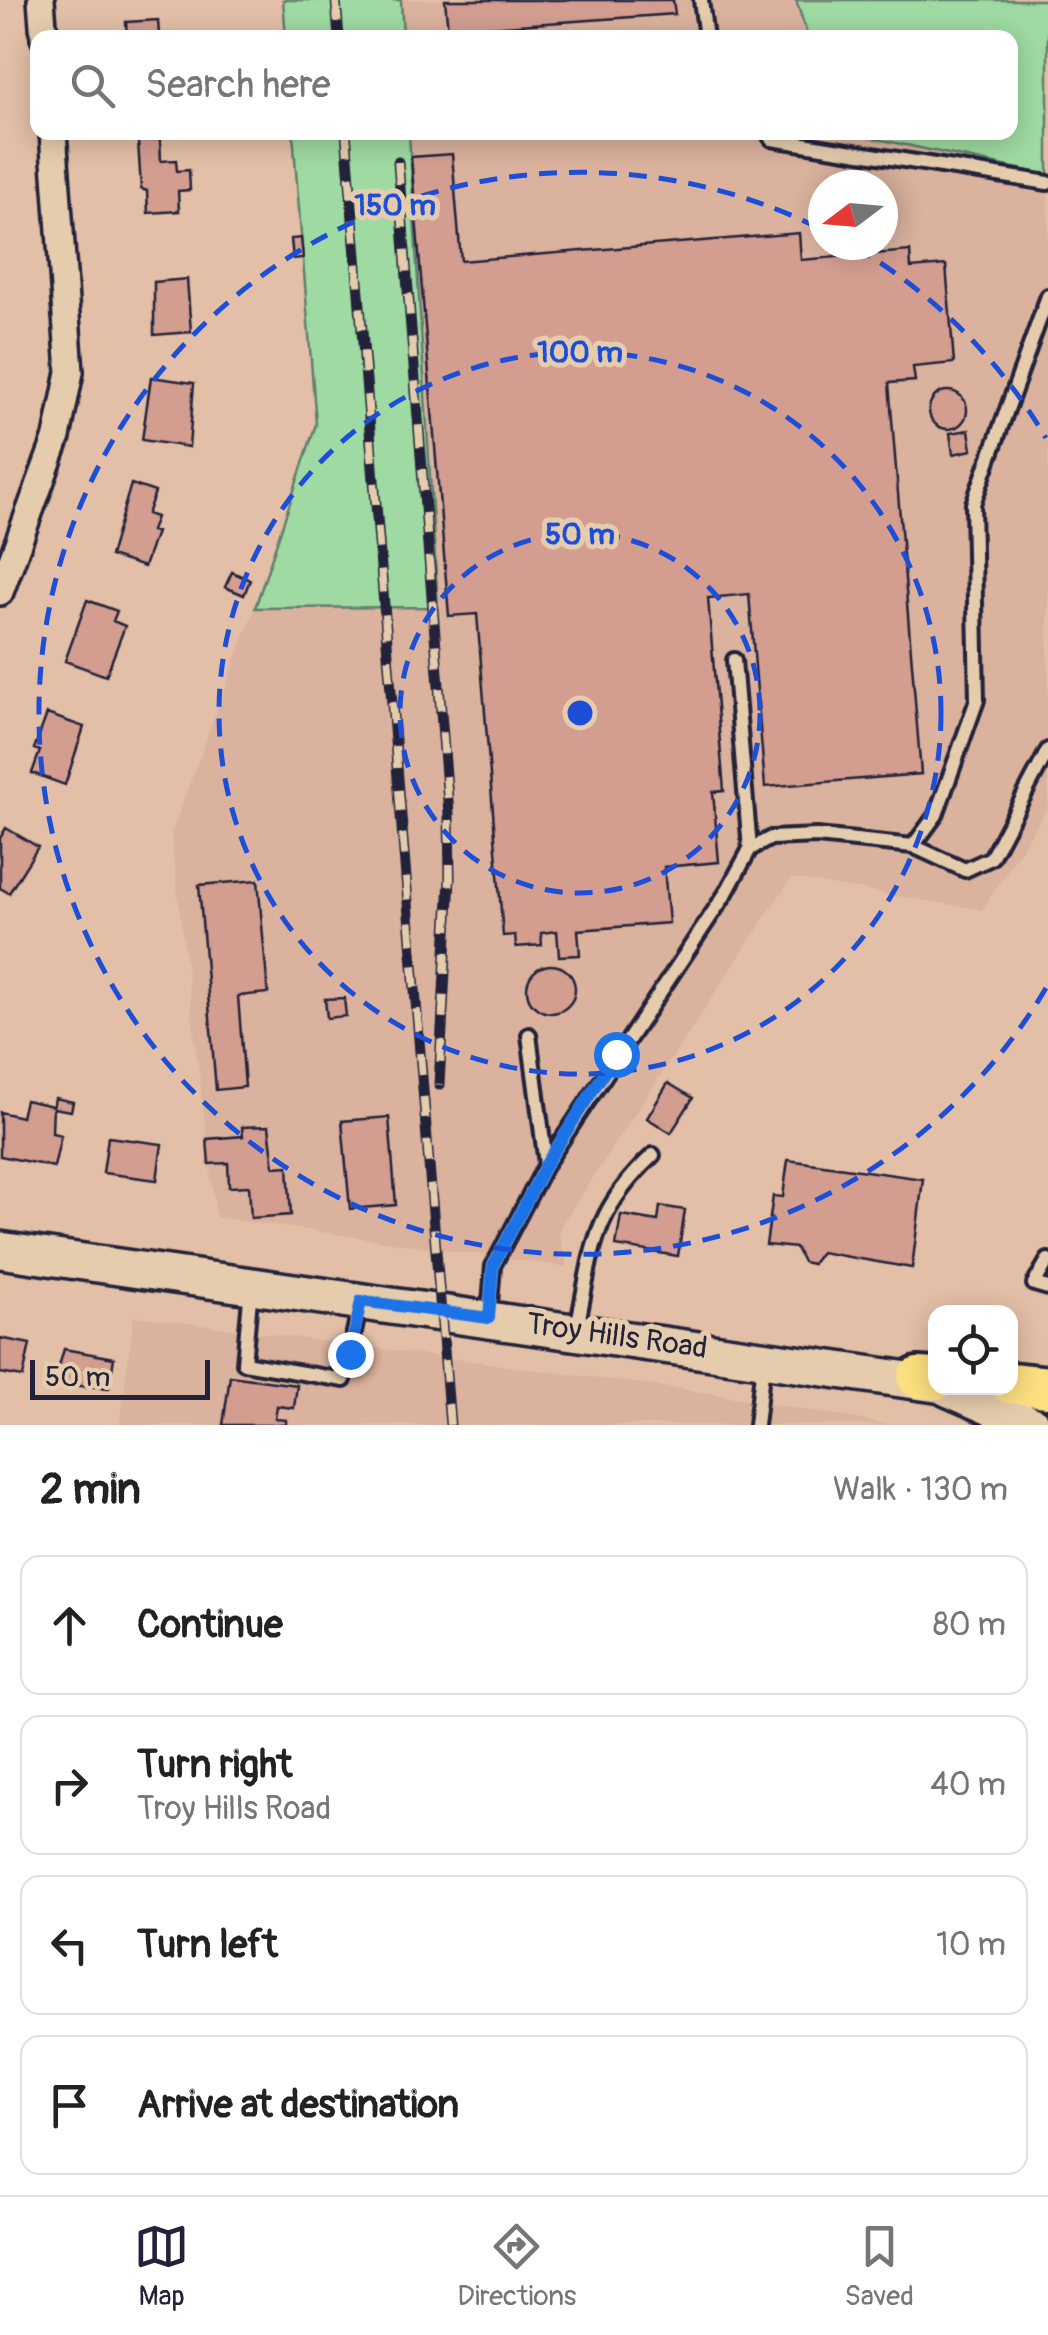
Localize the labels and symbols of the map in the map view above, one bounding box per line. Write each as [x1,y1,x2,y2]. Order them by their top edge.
north arrow [808,170,898,260]
text: 150 m [354,187,436,224]
text: 100 m [537,334,623,371]
text: 50 m [545,516,615,553]
centre of rings [562,695,598,731]
route start [594,1032,640,1078]
street label: Troy Hills Road [524,1305,710,1367]
route end [328,1332,374,1378]
scale bar [30,1355,210,1400]

